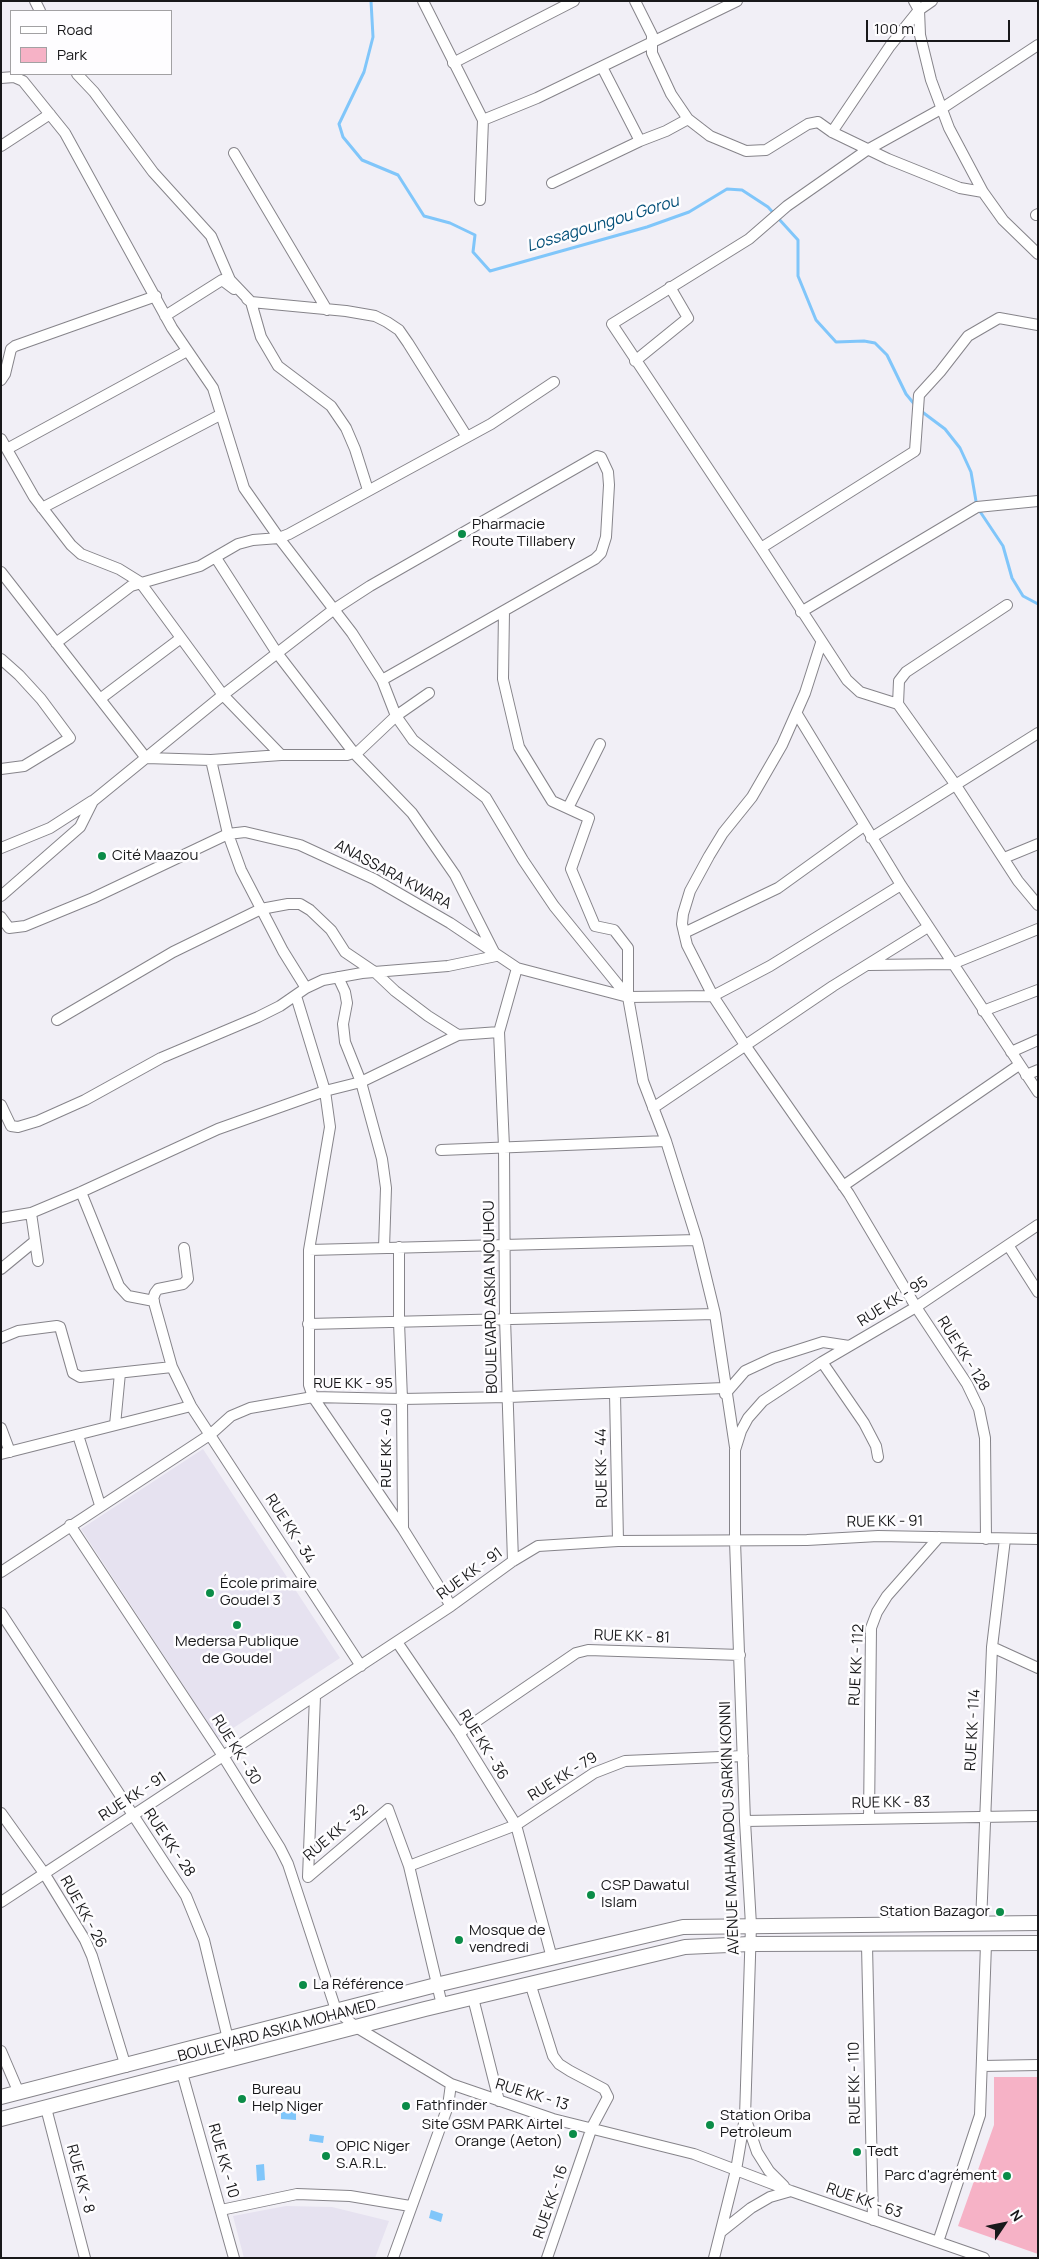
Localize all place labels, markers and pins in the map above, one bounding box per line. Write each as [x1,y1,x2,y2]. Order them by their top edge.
place label: Pharmacie Route Tillabery [472,516,575,551]
marker: Pharmacie Route Tillabery [456,528,468,540]
place label: Cité Maazou [112,847,198,865]
marker: Cité Maazou [96,850,108,862]
place label: École primaire Goudel 3 [220,1575,317,1610]
marker: École primaire Goudel 3 [204,1587,216,1599]
marker: Medersa Publique de Goudel [231,1619,243,1631]
place label: Medersa Publique de Goudel [175,1633,299,1668]
place label: CSP Dawatul Islam [601,1877,689,1912]
marker: CSP Dawatul Islam [585,1889,597,1901]
place label: Station Bazagor [880,1903,990,1921]
marker: Station Bazagor [994,1906,1006,1918]
place label: Mosque de vendredi [469,1922,545,1957]
marker: Mosque de vendredi [453,1934,465,1946]
place label: La Référence [313,1976,404,1994]
marker: La Référence [297,1979,309,1991]
place label: Bureau Help Niger [252,2081,323,2116]
marker: Bureau Help Niger [236,2093,248,2105]
place label: Fathfinder [416,2097,487,2115]
marker: Fathfinder [400,2100,412,2112]
place label: Station Oriba Petroleum [720,2107,811,2142]
place label: Site GSM PARK Airtel Orange (Aeton) [422,2116,563,2151]
marker: Station Oriba Petroleum [704,2119,716,2131]
marker: Site GSM PARK Airtel Orange (Aeton) [567,2128,579,2140]
place label: OPIC Niger S.A.R.L. [336,2138,410,2173]
place label: Tedt [867,2143,898,2161]
marker: Tedt [851,2146,863,2158]
marker: OPIC Niger S.A.R.L. [320,2150,332,2162]
place label: Parc d'agrément [884,2167,997,2185]
marker: Parc d'agrément [1001,2170,1013,2182]

